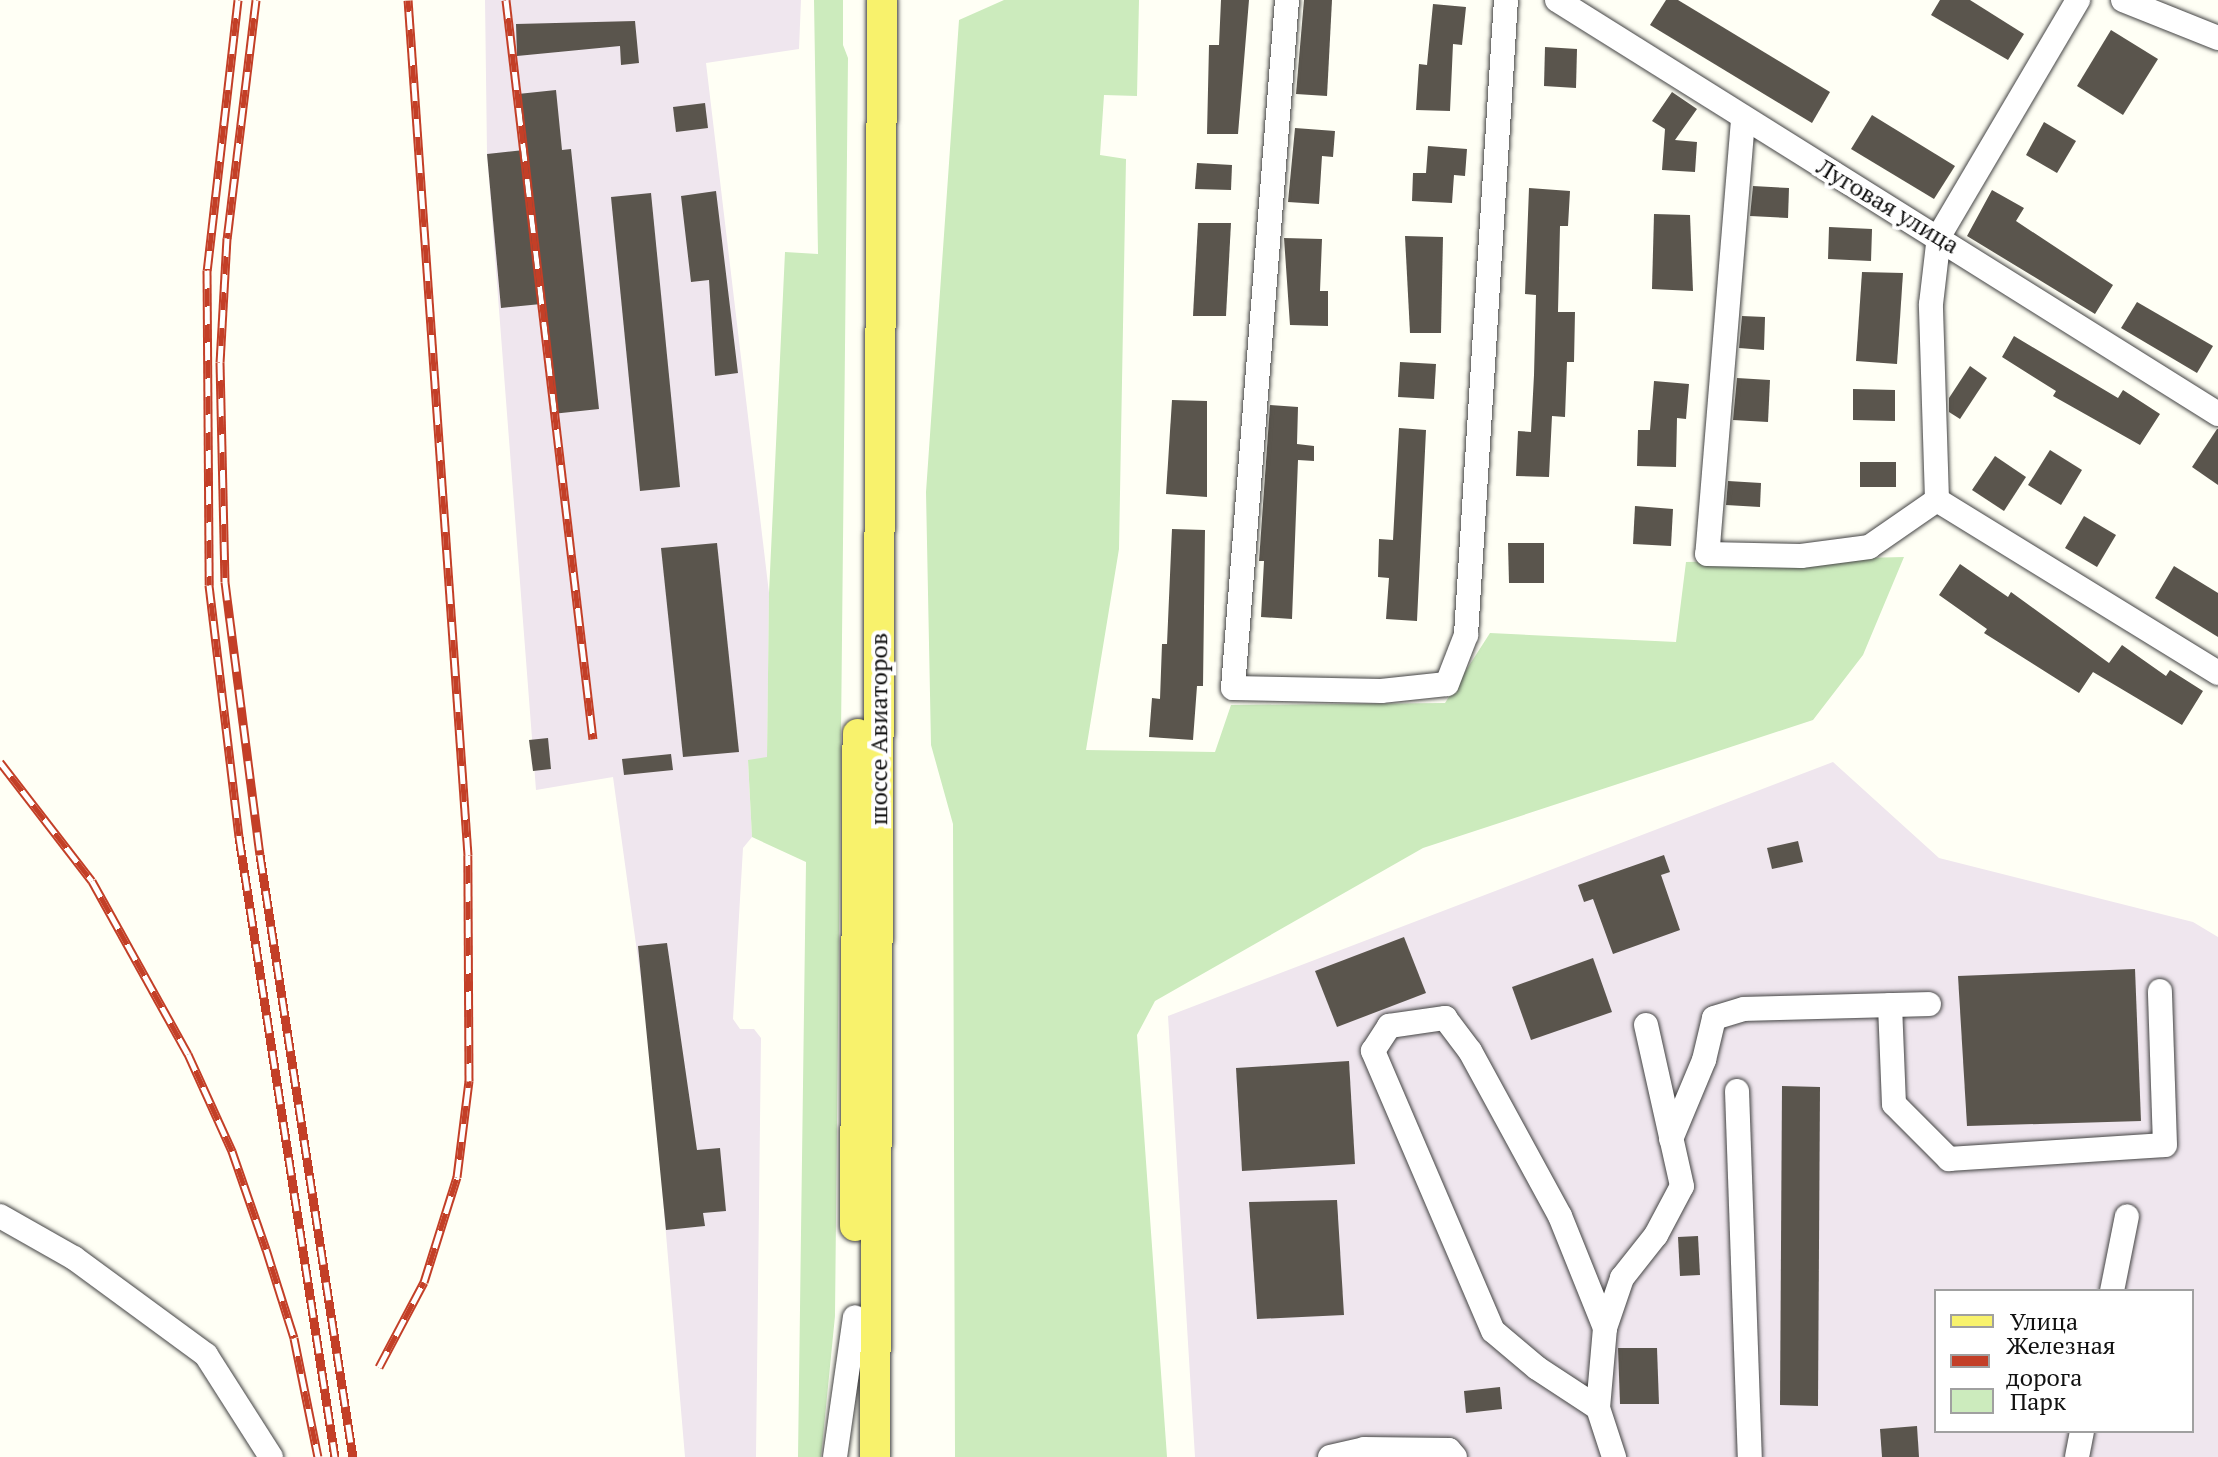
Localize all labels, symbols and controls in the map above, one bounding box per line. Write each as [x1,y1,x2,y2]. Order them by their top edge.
street label: Луговая улица [1812,152,1964,260]
street label: шоссе Авиаторов [865,632,893,826]
legend [1934,1289,2194,1433]
text: Улица [2010,1305,2078,1337]
text: Железная дорога [2006,1329,2116,1393]
text: Парк [2010,1385,2066,1417]

